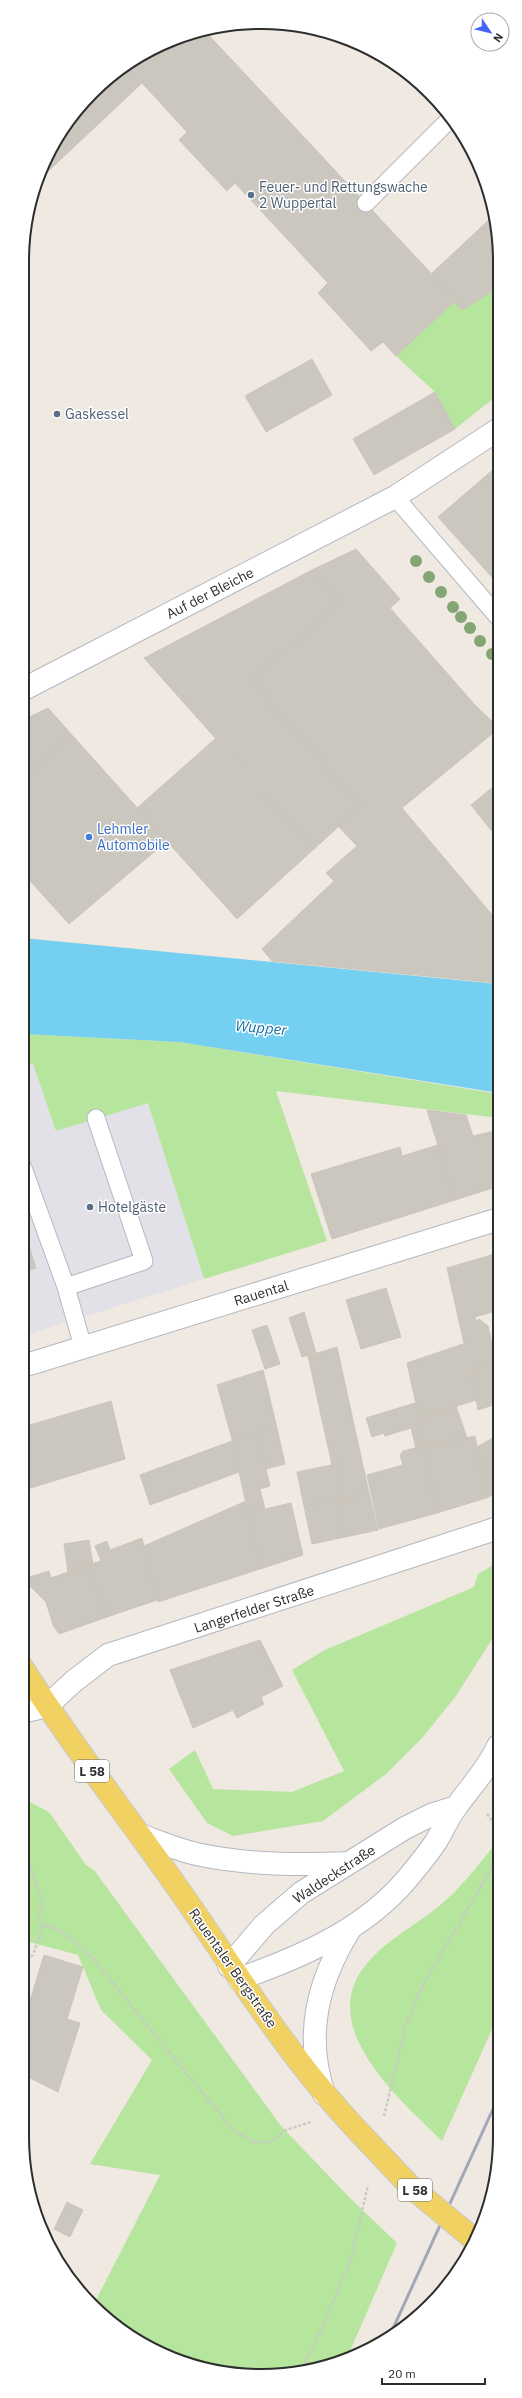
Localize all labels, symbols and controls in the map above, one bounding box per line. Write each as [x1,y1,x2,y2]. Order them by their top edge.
north arrow [470,12,510,52]
text: N [490,30,506,45]
place label: Feuer- und Rettungswache 2 Wuppertal [259,178,428,212]
marker: Feuer- und Rettungswache 2 Wuppertal [246,190,256,200]
place label: Gaskessel [65,405,129,423]
marker: Gaskessel [52,409,62,419]
street label: Auf der Bleiche [163,563,257,623]
place label: Lehmler Automobile [97,820,170,854]
marker: Lehmler Automobile [84,832,94,842]
water label: Wupper [235,1016,288,1039]
place label: Hotelgäste [98,1198,166,1216]
marker: Hotelgäste [85,1202,95,1212]
street label: Rauental [232,1276,291,1310]
street label: Langerfelder Straße [192,1581,317,1637]
road number: L 58 [75,1760,109,1782]
street label: Waldeckstraße [289,1841,379,1907]
street label: Rauentaler Bergstraße [185,1905,281,2032]
road number: L 58 [398,2179,432,2201]
scale bar [382,2360,485,2386]
text: 20 m [388,2366,416,2381]

